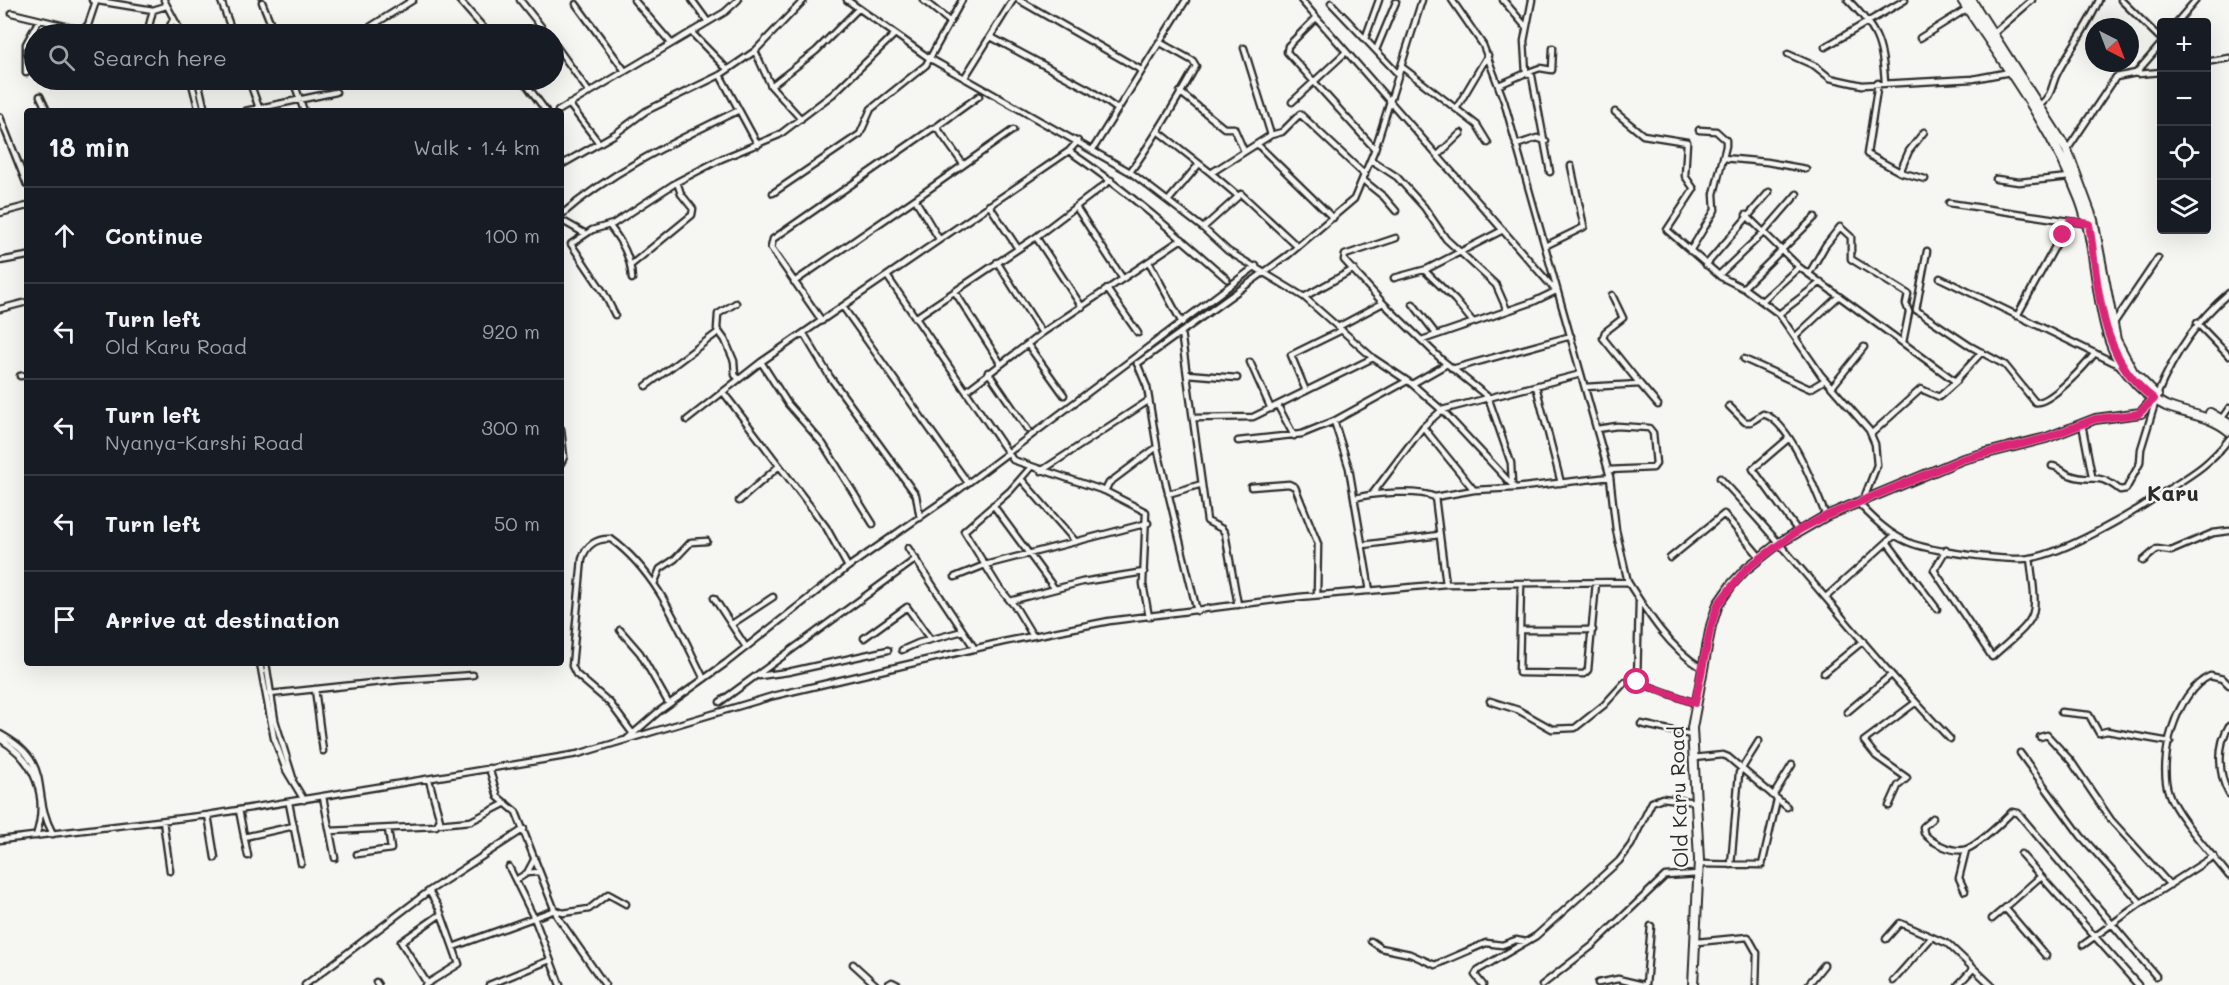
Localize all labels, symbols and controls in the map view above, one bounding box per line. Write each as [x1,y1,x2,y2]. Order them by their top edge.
north arrow [2085,18,2139,72]
map controls [2157,18,2211,234]
button: + [2157,18,2211,72]
search box [24,24,564,90]
icon: search [45,41,78,74]
text: Search here [93,43,227,72]
button: − [2157,72,2211,126]
button: locate [2157,126,2211,180]
text: 18 min [48,130,129,164]
text: Walk · 1.4 km [413,134,540,160]
button: layers [2157,180,2211,234]
icon: ahead [48,219,81,252]
text: Continue [105,221,203,250]
route end [2049,221,2075,247]
text: 100 m [484,222,540,248]
text: Turn left [105,304,201,333]
icon: left [48,315,81,348]
text: 920 m [482,318,540,344]
text: Old Karu Road [105,333,247,359]
text: Turn left [105,400,201,429]
icon: left [48,411,81,444]
text: 300 m [481,414,540,440]
text: Nyanya-Karshi Road [105,429,303,455]
district label: Karu [2147,478,2199,507]
icon: left [48,507,81,540]
text: Turn left [105,509,201,538]
text: 50 m [494,510,540,536]
icon: arrive [48,603,81,636]
text: Arrive at destination [105,605,340,634]
route start [1623,668,1649,694]
street label: Old Karu Road [1663,726,1693,868]

